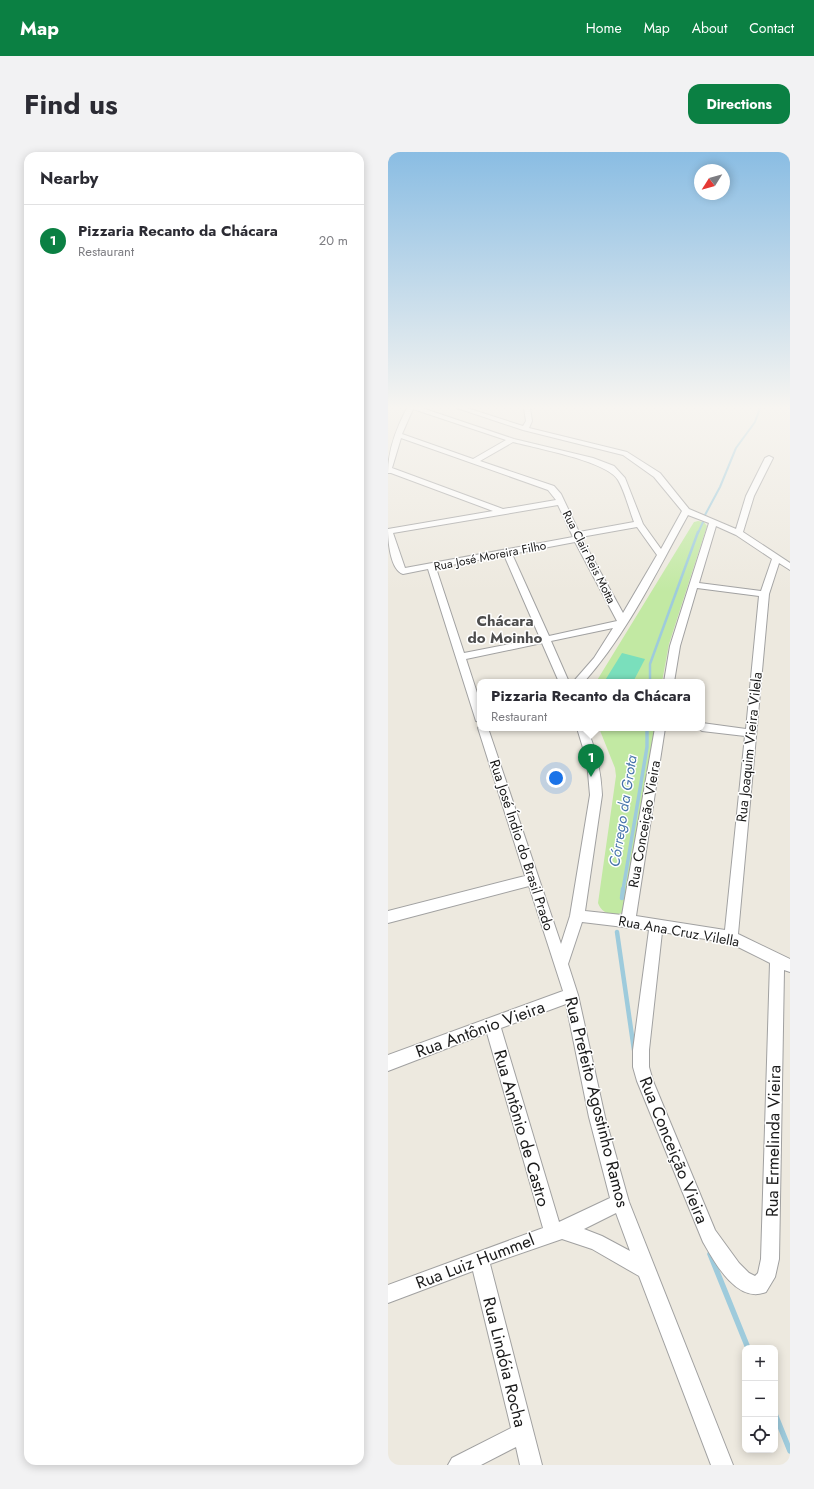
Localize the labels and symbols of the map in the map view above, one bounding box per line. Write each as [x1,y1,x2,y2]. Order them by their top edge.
north arrow [694,164,730,200]
street label: Rua Clair Reis Motta [558,507,620,607]
street label: Rua José Moreira Filho [432,536,548,576]
district label: Chácara do Moinho [468,610,543,649]
street label: Rua Joaquim Vieira Vilela [731,671,767,823]
pin: 1 [578,744,604,777]
water label: Córrego da Grota [603,753,643,868]
street label: Rua José Índio do Brasil Prado [485,757,559,933]
street label: Rua Conceição Vieira [623,759,665,889]
your location [546,768,566,788]
street label: Rua Ana Cruz Vilella [617,911,741,951]
street label: Rua Prefeito Agostinho Ramos [559,994,635,1210]
street label: Rua Antônio Vieira [412,995,548,1063]
street label: Rua Antônio de Castro [488,1047,556,1209]
street label: Rua Ermelinda Vieira [760,1065,786,1217]
street label: Rua Conceição Vieira [634,1073,714,1227]
street label: Rua Luiz Hummel [412,1227,538,1295]
street label: Rua Lindóia Rocha [477,1294,533,1430]

